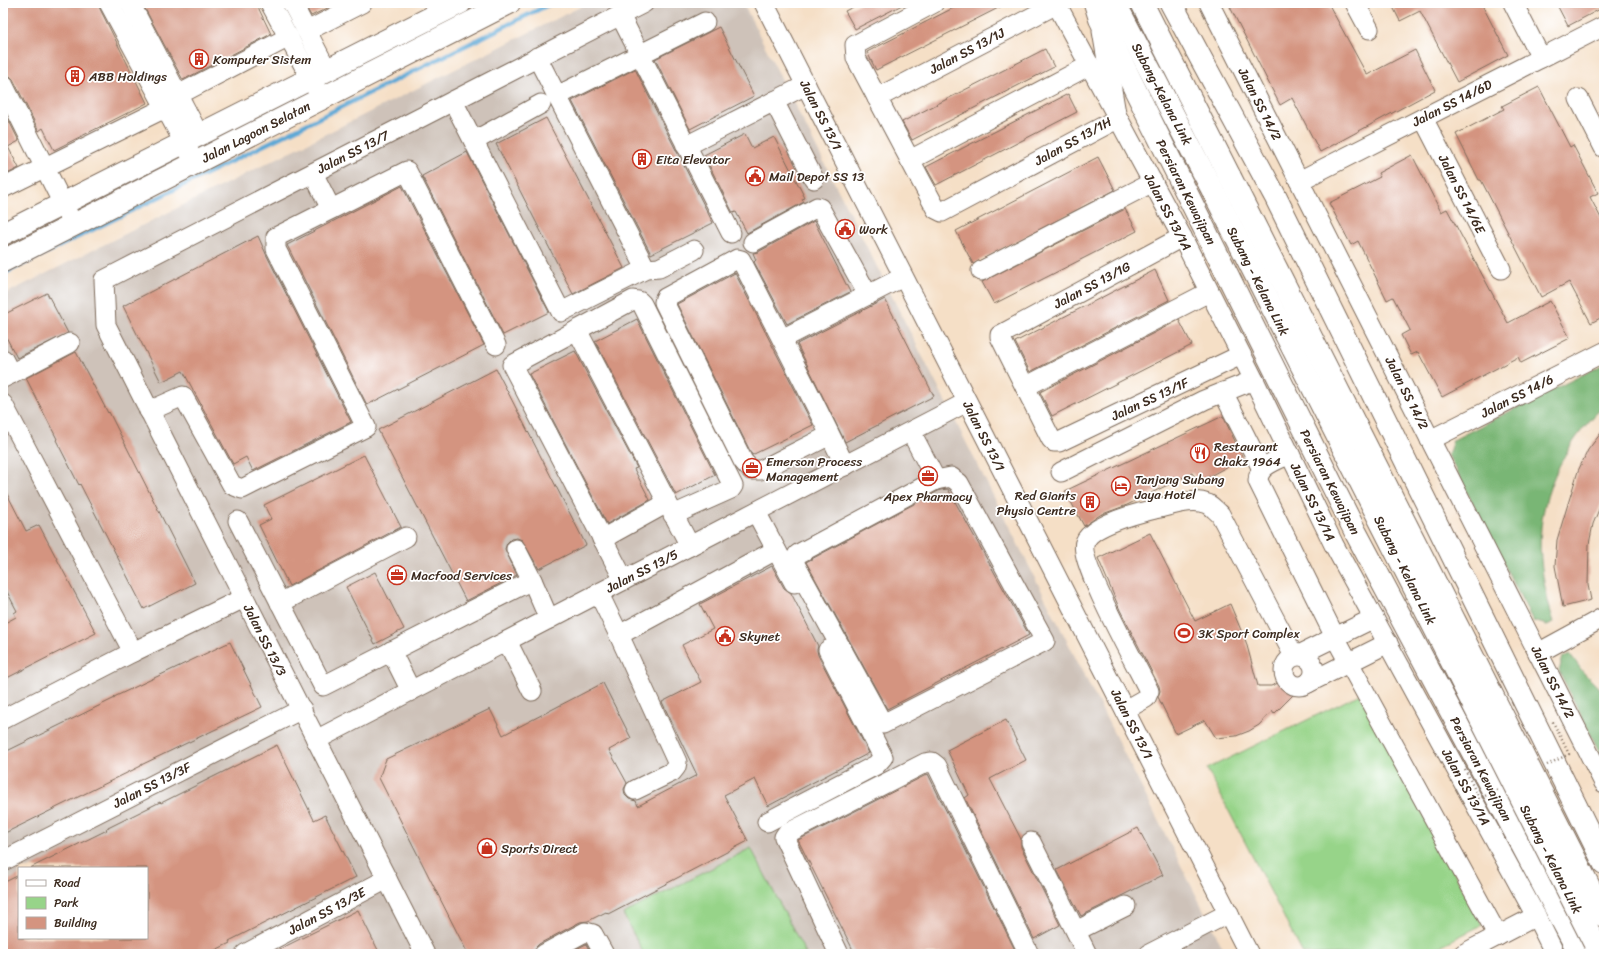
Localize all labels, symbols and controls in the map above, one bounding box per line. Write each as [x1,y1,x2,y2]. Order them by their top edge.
street label: Jalan SS 13/1J [924,21,1010,81]
street label: Subang-Kelana Link [1125,39,1199,149]
building icon: Komputer Sistem [188,48,210,70]
place label: Komputer Sistem [213,48,311,71]
street label: Jalan SS 14/2 [1231,63,1288,145]
building icon: ABB Holdings [64,65,86,87]
place label: ABB Holdings [88,65,167,88]
street label: Jalan SS 14/6D [1407,73,1496,133]
street label: Jalan SS 13/1 [793,75,849,155]
street label: Jalan Lagoon Selatan [197,95,314,170]
street label: Jalan SS 13/1H [1029,110,1117,172]
street label: Jalan SS 13/7 [312,123,395,180]
street label: Persiaran Kewajipan [1149,135,1223,249]
building icon: Eita Elevator [631,148,653,170]
place label: Eita Elevator [656,148,730,171]
street label: Jalan SS 14/6E [1432,149,1492,238]
public building icon: Mail Depot SS 13 [744,165,766,187]
place label: Mail Depot SS 13 [769,165,864,188]
street label: Jalan SS 13/1A [1137,168,1198,255]
public building icon: Work [834,218,856,240]
place label: Work [859,218,888,241]
street label: Subang - Kelana Link [1220,222,1296,340]
street label: Jalan SS 13/1G [1048,255,1135,315]
street label: Jalan SS 14/2 [1378,352,1435,434]
street label: Jalan SS 14/6 [1476,368,1558,425]
street label: Jalan SS 13/1F [1106,371,1194,428]
street label: Jalan SS 13/1 [956,396,1012,476]
street label: Persiaran Kewajipan [1293,425,1367,539]
place label: Restaurant Chakz 1964 [1214,435,1281,473]
restaurant icon: Restaurant Chakz 1964 [1189,442,1211,464]
place label: Emerson Process Management [766,450,862,488]
office icon: Emerson Process Management [741,457,763,479]
street label: Jalan SS 13/1A [1284,458,1342,545]
office icon: Apex Pharmacy [917,465,939,487]
place label: Tanjong Subang Jaya Hotel [1134,468,1225,506]
hotel icon: Tanjong Subang Jaya Hotel [1110,475,1132,497]
place label: Red Giants Physio Centre [997,484,1077,522]
place label: Apex Pharmacy [883,485,972,508]
building icon: Red Giants Physio Centre [1079,491,1101,513]
street label: Subang - Kelana Link [1367,511,1443,629]
street label: Jalan SS 13/5 [601,543,682,600]
office icon: Macfood Services [386,564,408,586]
place label: Macfood Services [411,564,513,587]
street label: Jalan SS 13/3 [237,599,293,680]
sports icon: 3K Sport Complex [1173,622,1195,644]
place label: 3K Sport Complex [1198,622,1300,645]
public building icon: Skynet [714,625,736,647]
place label: Skynet [739,625,781,648]
street label: Jalan SS 14/2 [1524,641,1581,723]
street label: Jalan SS 13/1 [1104,684,1160,764]
street label: Persiaran Kewajipan [1444,712,1518,826]
street label: Jalan SS 13/1A [1435,743,1497,830]
street label: Jalan SS 13/3F [108,755,196,815]
street label: Subang - Kelana Link [1513,800,1589,918]
shop icon: Sports Direct [476,837,498,859]
place label: Sports Direct [501,837,578,860]
legend [18,867,148,939]
text: Road [54,872,81,894]
street label: Jalan SS 13/3E [283,880,371,942]
text: Park [54,892,79,914]
text: Building [54,912,97,934]

